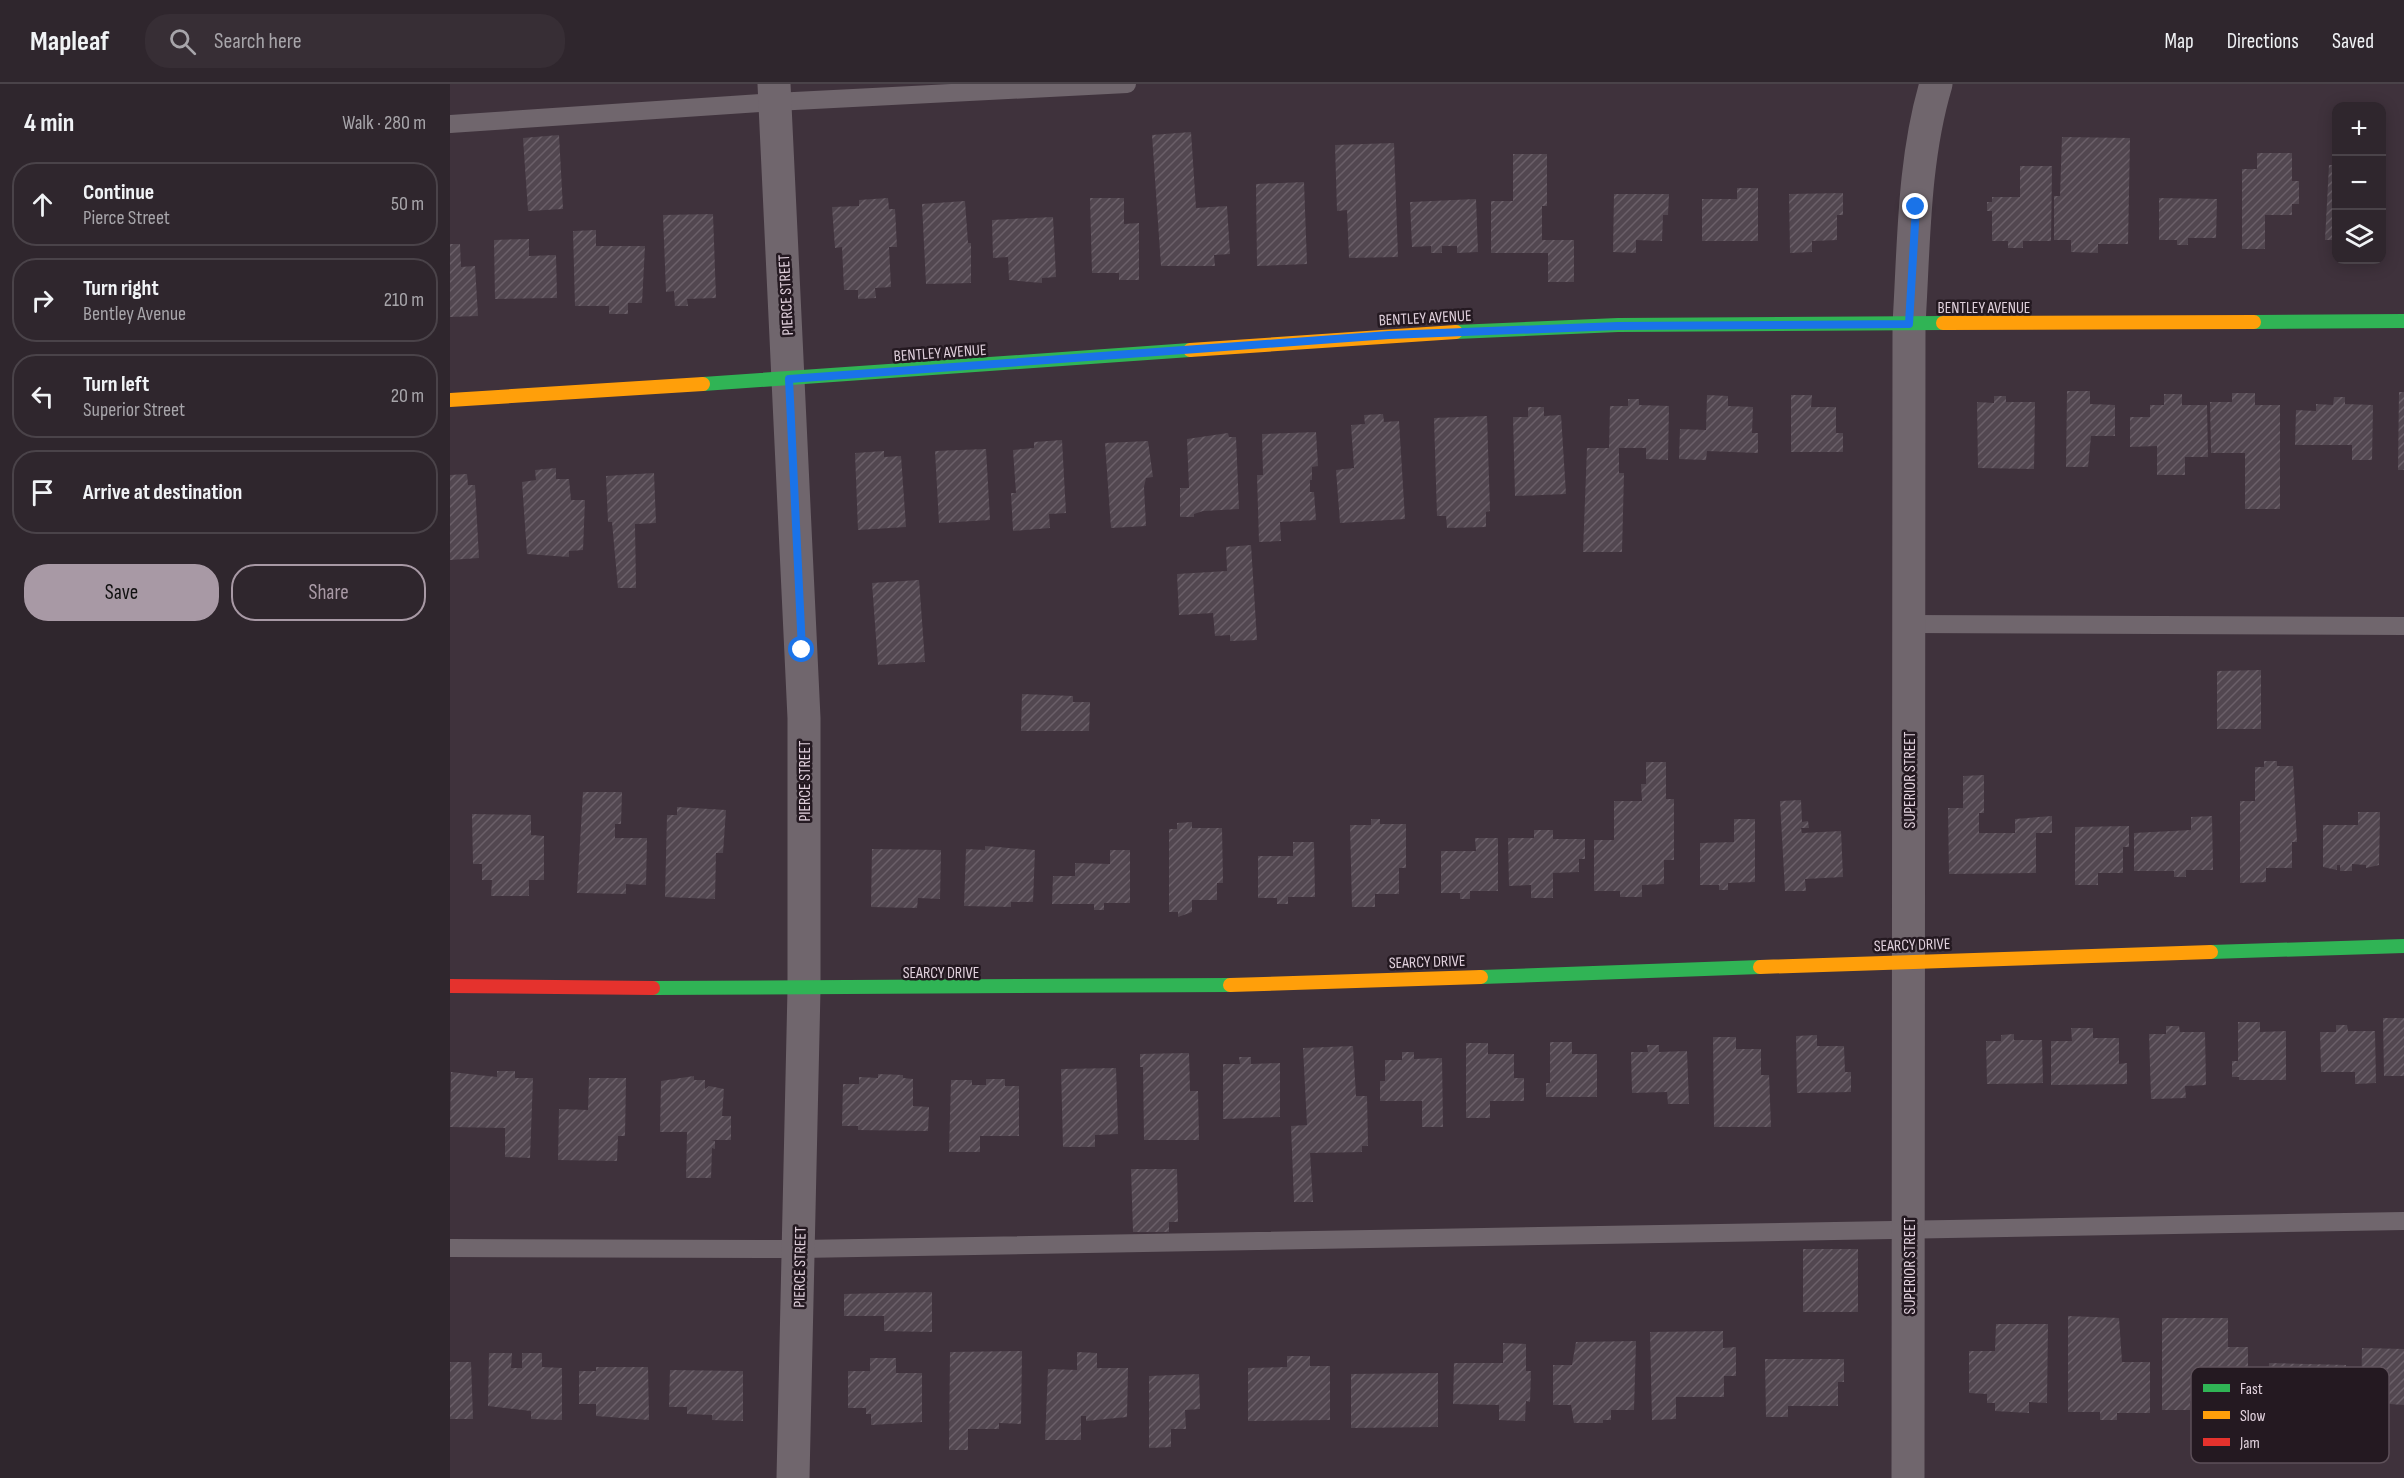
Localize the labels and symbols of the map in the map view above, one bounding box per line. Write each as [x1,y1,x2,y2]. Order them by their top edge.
route end [1902,193,1928,219]
street label: PIERCE STREET [775,253,798,336]
street label: BENTLEY AVENUE [1938,299,2030,318]
street label: BENTLEY AVENUE [1378,307,1472,330]
street label: BENTLEY AVENUE [893,341,987,366]
route start [788,636,814,662]
street label: SUPERIOR STREET [1901,731,1920,828]
street label: PIERCE STREET [796,740,815,822]
street label: SEARCY DRIVE [1873,935,1951,956]
street label: SEARCY DRIVE [1388,952,1466,973]
street label: SEARCY DRIVE [903,964,979,983]
street label: SUPERIOR STREET [1901,1217,1920,1314]
street label: PIERCE STREET [790,1226,811,1308]
legend [2191,1367,2389,1463]
text: Fast [2240,1380,2263,1399]
text: Slow [2240,1407,2265,1426]
text: Jam [2239,1434,2260,1453]

